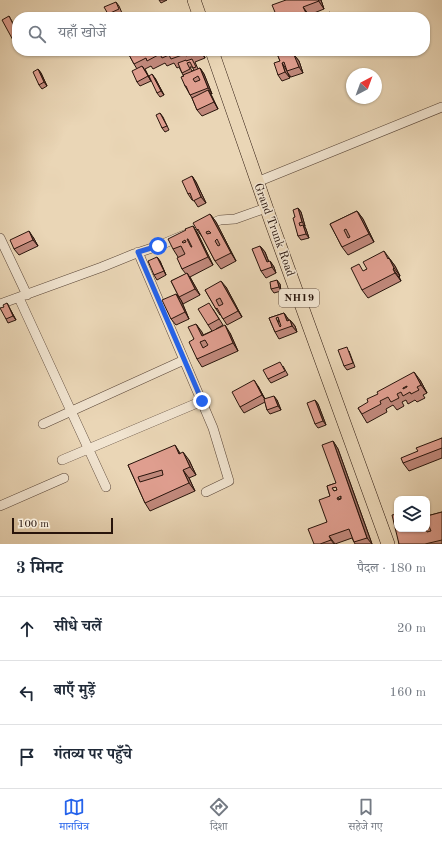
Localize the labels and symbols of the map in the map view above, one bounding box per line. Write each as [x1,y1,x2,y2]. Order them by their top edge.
north arrow [346,68,382,104]
street label: Grand Trunk Road [252,182,296,278]
route start [149,237,167,255]
road number: NH19 [279,289,319,307]
route end [193,392,211,410]
scale bar [12,516,113,535]

